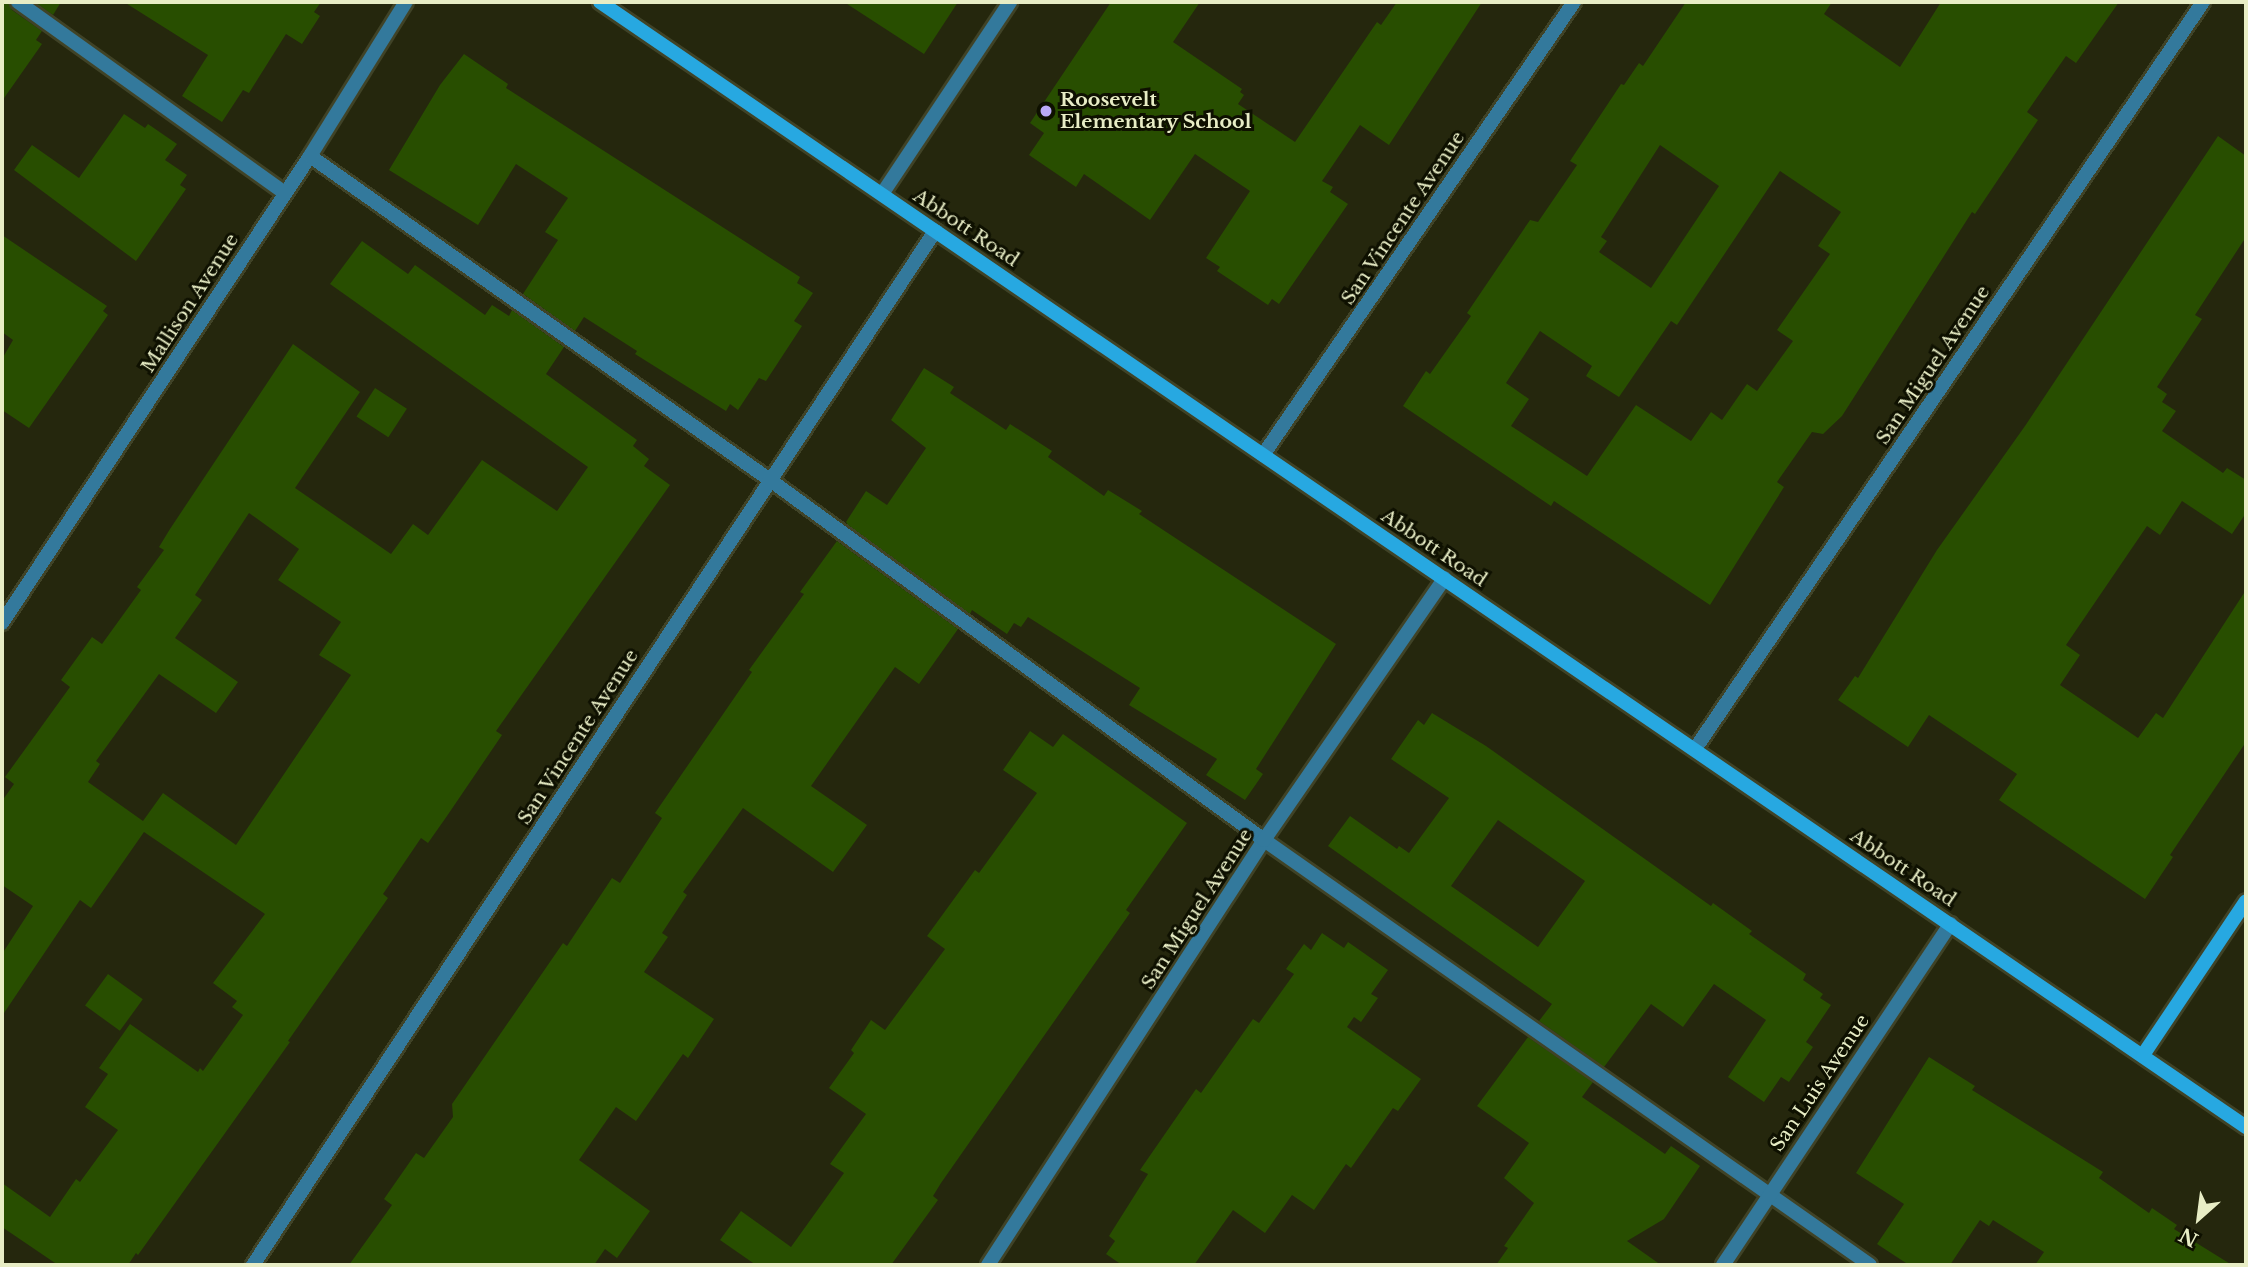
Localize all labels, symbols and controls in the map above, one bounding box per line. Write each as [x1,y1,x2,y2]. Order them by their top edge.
place label: Roosevelt Elementary School [1060,89,1252,133]
marker: Roosevelt Elementary School [1038,103,1054,119]
street label: San Vincente Avenue [1336,126,1470,310]
street label: Abbott Road [909,184,1023,272]
street label: Mallison Avenue [136,229,244,377]
street label: San Miguel Avenue [1871,281,1995,449]
street label: Abbott Road [1377,504,1491,592]
street label: San Vincente Avenue [512,645,644,829]
street label: San Miguel Avenue [1136,824,1258,994]
street label: Abbott Road [1846,824,1960,912]
street label: San Luis Avenue [1766,1010,1874,1156]
north arrow [2164,1183,2234,1253]
text: N [2176,1223,2202,1251]

